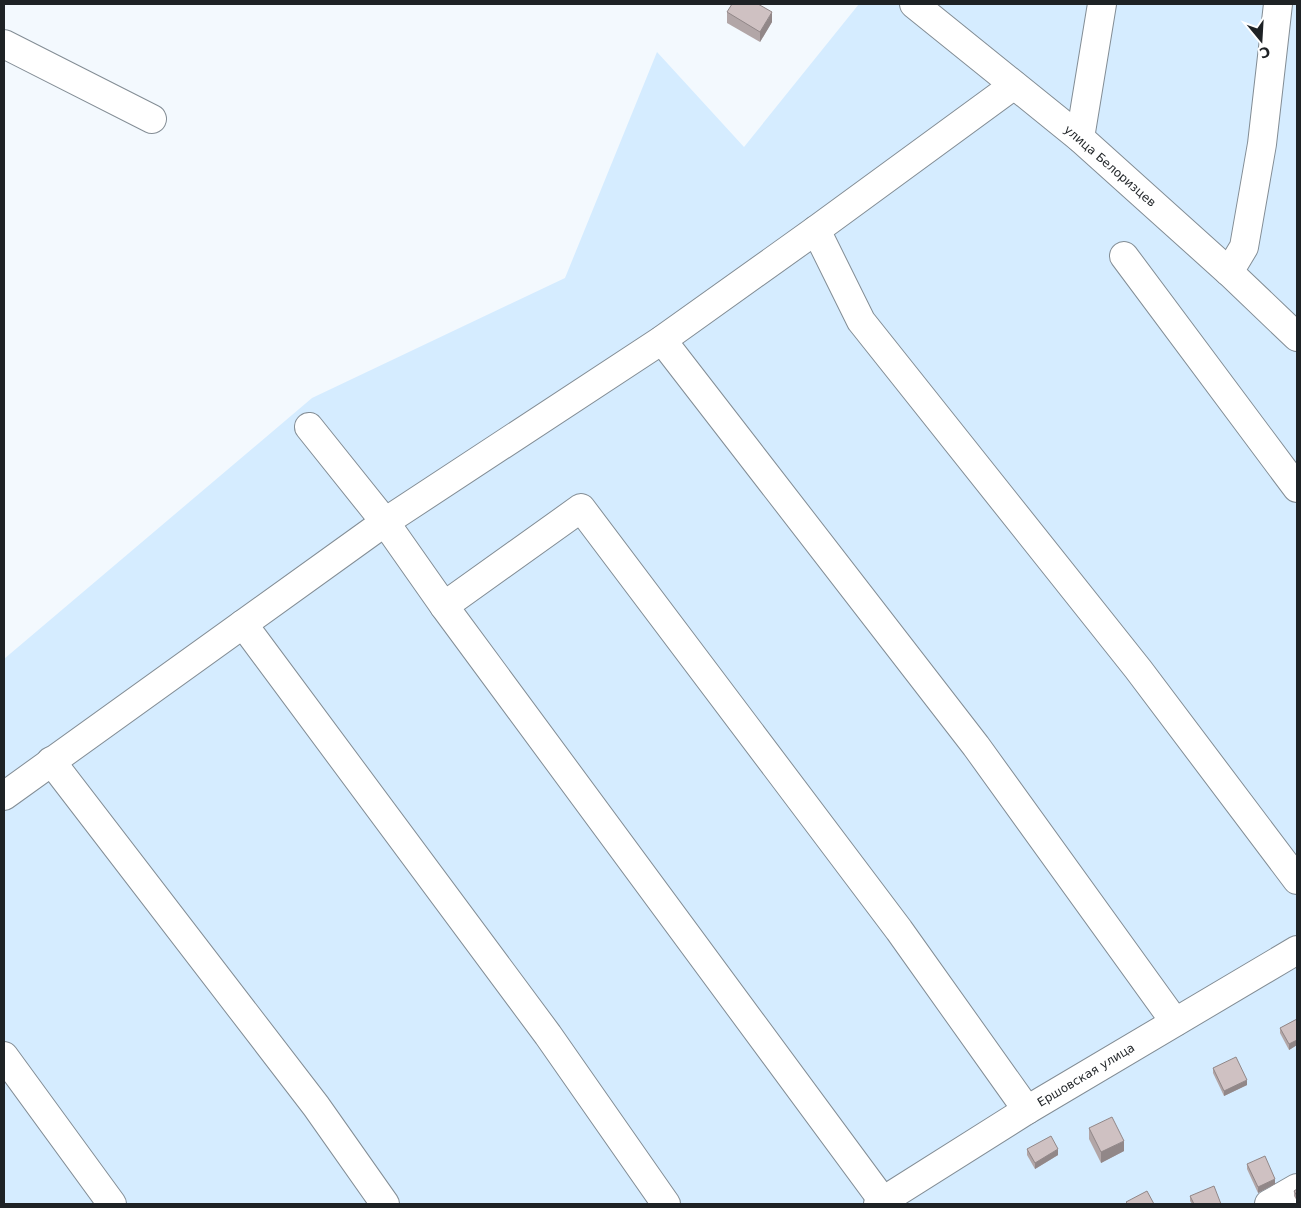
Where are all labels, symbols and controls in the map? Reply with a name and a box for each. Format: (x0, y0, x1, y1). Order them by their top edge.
north arrow (1236, 15, 1286, 65)
text: С (1258, 43, 1272, 62)
street label: улица Белоризцев (1061, 122, 1159, 210)
street label: Ершовская улица (1035, 1040, 1137, 1110)

